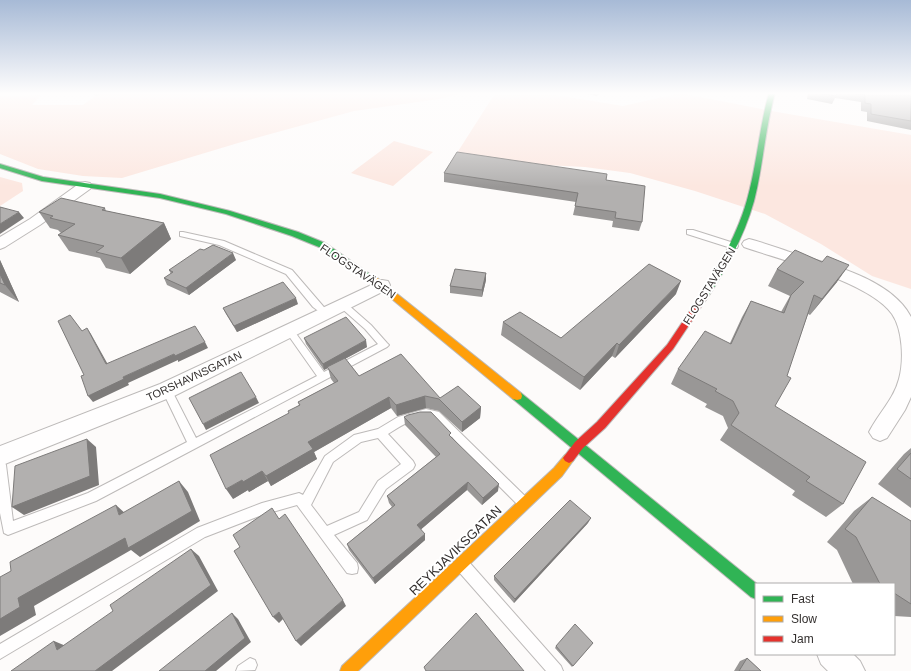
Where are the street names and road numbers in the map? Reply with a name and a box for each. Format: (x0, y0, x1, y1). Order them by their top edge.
street label: FLOGSTAVÄGEN (318, 241, 398, 301)
street label: FLOGSTAVÄGEN (681, 245, 737, 327)
street label: TORSHAVNSGATAN (144, 349, 244, 403)
street label: REYKJAVIKSGATAN (406, 503, 504, 598)

